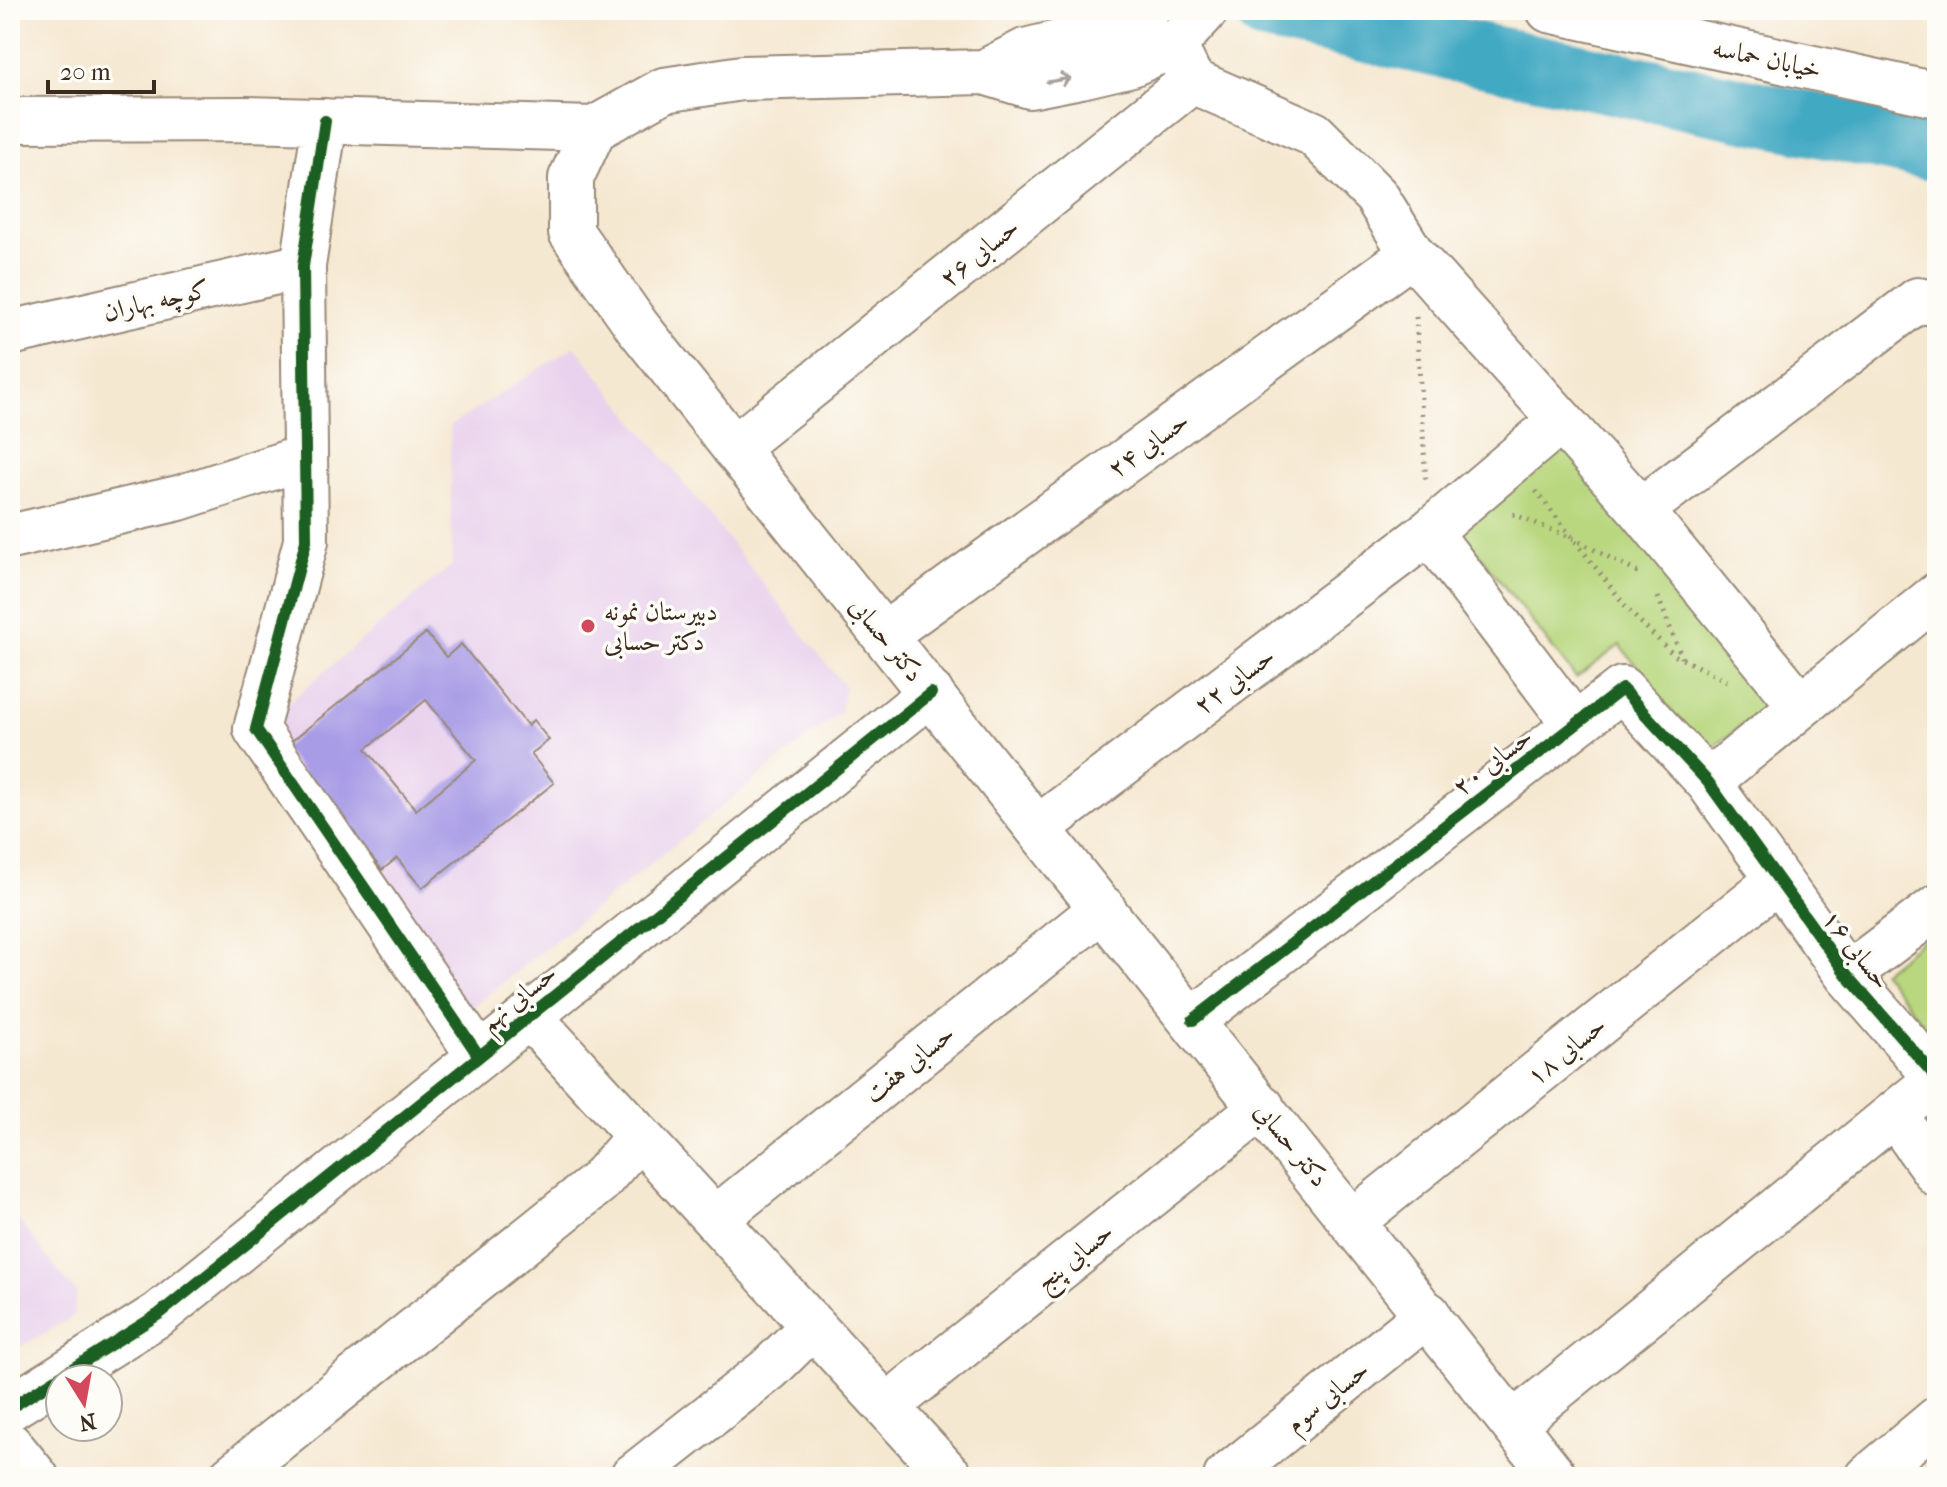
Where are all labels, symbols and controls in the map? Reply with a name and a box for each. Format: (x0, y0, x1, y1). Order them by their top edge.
street label: خیابان حماسه (1710, 32, 1824, 85)
scale bar (48, 44, 154, 94)
text: 20 m (60, 58, 111, 86)
one-way arrow (1046, 72, 1072, 87)
street label: حسابی ۲۶ (933, 211, 1027, 296)
street label: کوچه بهاران (100, 273, 213, 330)
street label: حسابی ۲۴ (1102, 405, 1197, 487)
street label: دکتر حسابی (841, 591, 930, 690)
place label: دبیرستان نمونه دکتر حسابی (604, 596, 718, 660)
marker: دبیرستان نمونه دکتر حسابی (579, 617, 597, 635)
street label: حسابی ۲۲ (1188, 640, 1283, 723)
street label: حسابی ۲۰ (1446, 721, 1540, 805)
street label: حسابی ۱۶ (1813, 903, 1897, 997)
street label: حسابی نهم (474, 957, 569, 1045)
street label: حسابی ۱۸ (1520, 1009, 1614, 1094)
street label: حسابی هفت (858, 1018, 963, 1111)
street label: دکتر حسابی (1246, 1096, 1335, 1195)
street label: حسابی پنج (1029, 1216, 1124, 1303)
street label: حسابی سوم (1280, 1354, 1380, 1445)
north arrow (44, 1363, 124, 1443)
text: N (77, 1407, 98, 1436)

